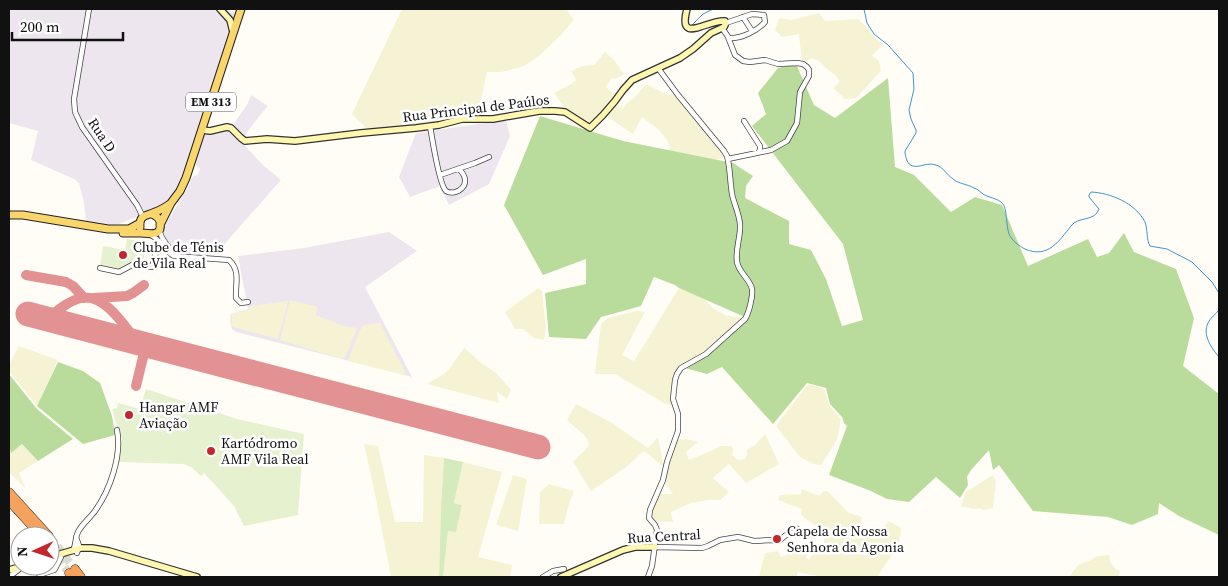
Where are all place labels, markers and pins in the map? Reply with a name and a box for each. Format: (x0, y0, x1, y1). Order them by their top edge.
place label: Clube de Ténis de Vila Real (133, 237, 224, 273)
marker: Clube de Ténis de Vila Real (117, 249, 129, 261)
place label: Hangar AMF Aviação (139, 397, 218, 433)
marker: Hangar AMF Aviação (123, 409, 135, 421)
place label: Kartódromo AMF Vila Real (221, 433, 309, 469)
marker: Kartódromo AMF Vila Real (205, 445, 217, 457)
place label: Capela de Nossa Senhora da Agonia (787, 521, 905, 557)
marker: Capela de Nossa Senhora da Agonia (771, 533, 783, 545)

